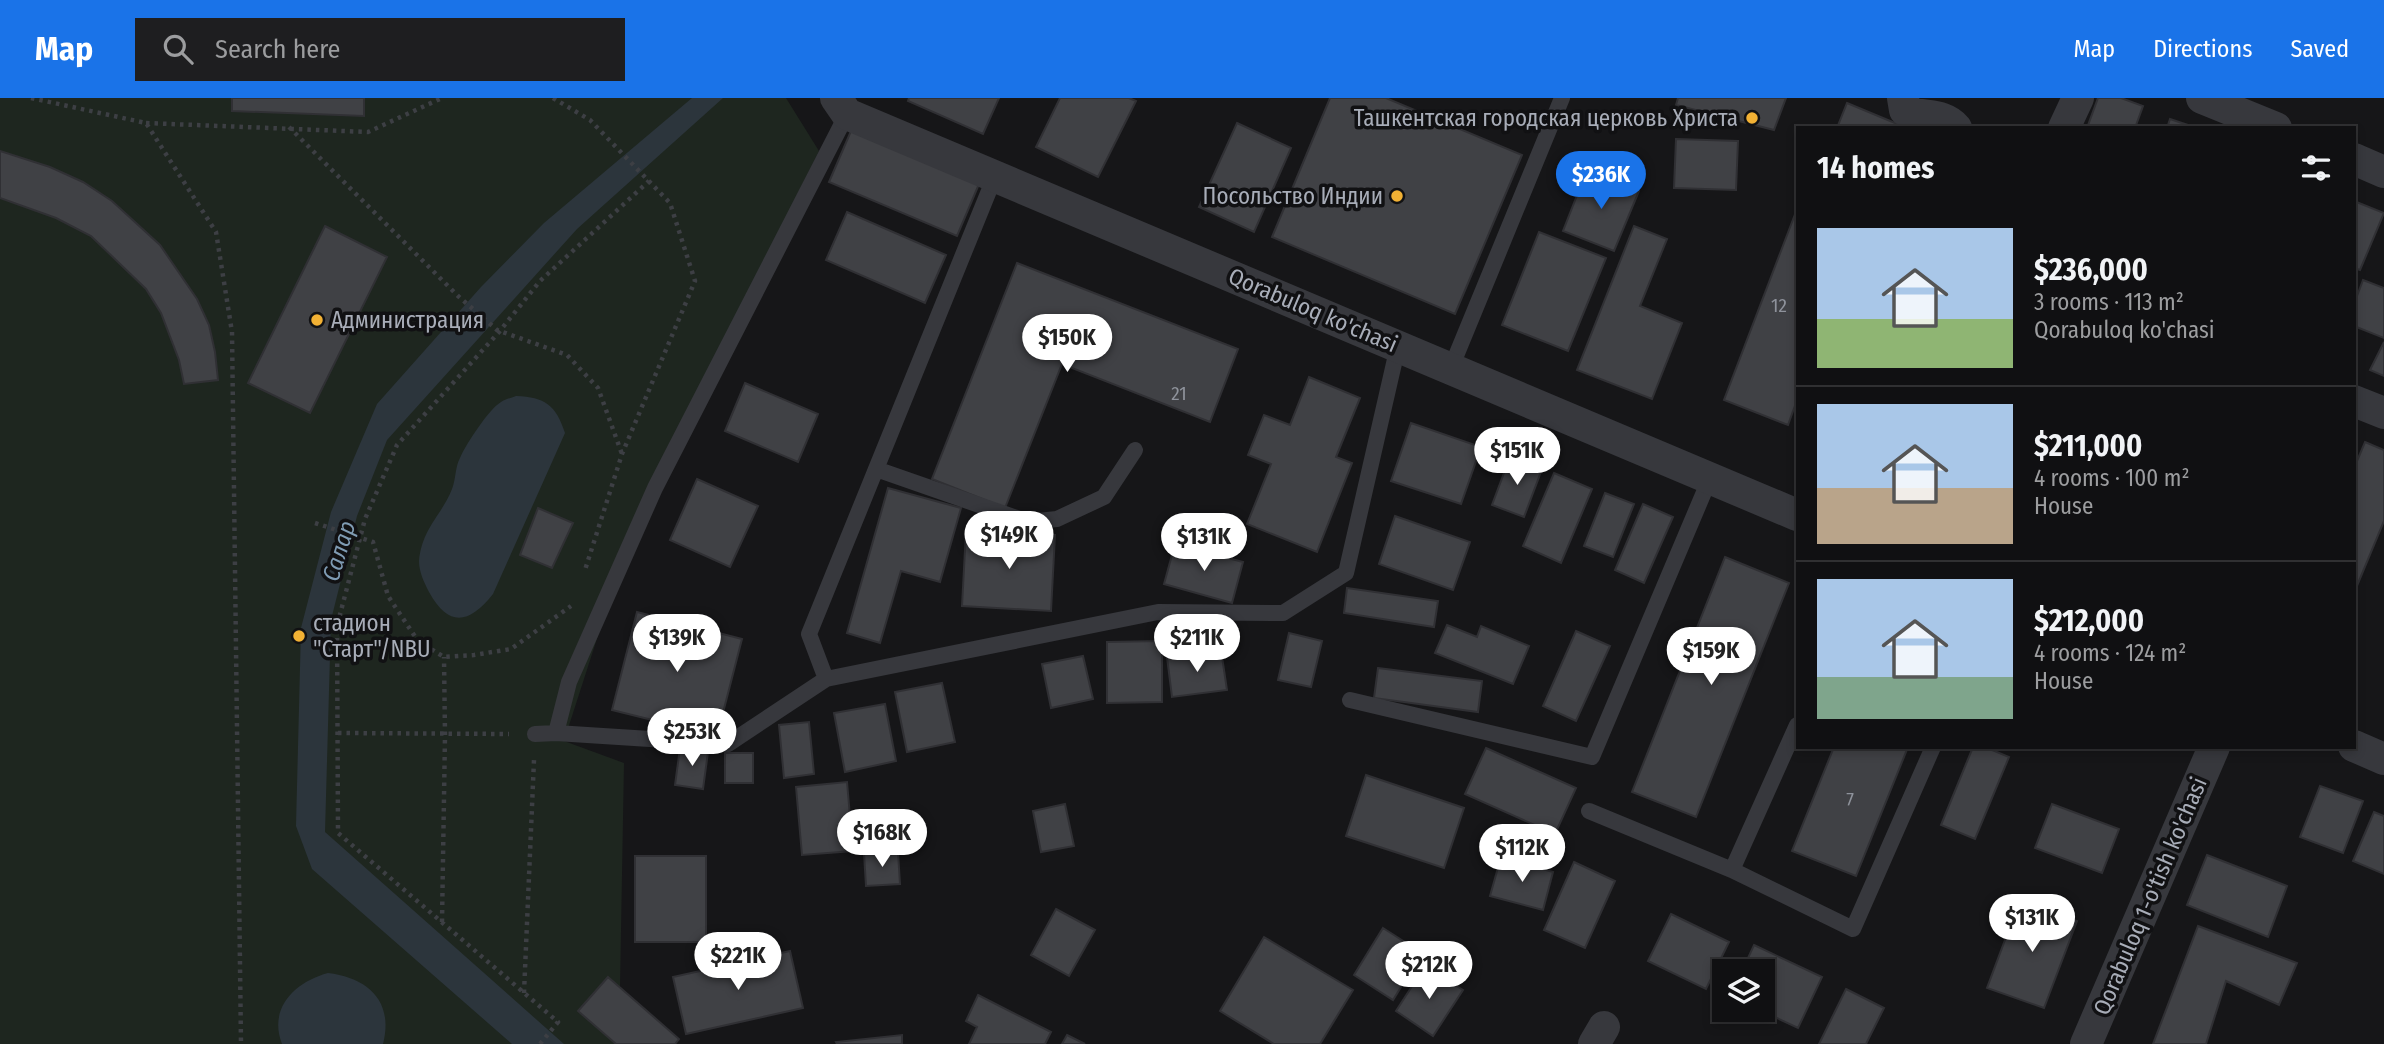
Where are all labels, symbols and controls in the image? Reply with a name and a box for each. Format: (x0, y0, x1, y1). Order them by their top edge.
search box (135, 18, 625, 81)
text: Map (35, 29, 93, 69)
icon: search (159, 30, 197, 68)
text: Search here (215, 34, 340, 65)
text: Map (2074, 35, 2115, 63)
text: Directions (2153, 35, 2252, 63)
text: Saved (2290, 35, 2349, 63)
place label: Ташкентская городская церковь Христа (1354, 104, 1738, 132)
marker: Ташкентская городская церковь Христа (1744, 110, 1760, 126)
icon: filters (2297, 149, 2335, 187)
text: 14 homes (1817, 150, 1934, 186)
pin: $236K (1552, 152, 1650, 211)
text: $236K (1572, 160, 1630, 188)
place label: Посольство Индии (1203, 182, 1383, 210)
marker: Посольство Индии (1389, 188, 1405, 204)
text: $236,000 (2034, 252, 2148, 288)
icon: home (1873, 256, 1957, 340)
street label: Qorabuloq ko'chasi (1224, 262, 1402, 358)
text: 3 rooms · 113 m² (2034, 288, 2184, 316)
house number: 12 (1771, 294, 1787, 317)
place label: Администрация (331, 306, 484, 334)
marker: Администрация (309, 312, 325, 328)
pin: $150K (1018, 314, 1116, 374)
text: Qorabuloq ko'chasi (2034, 316, 2215, 344)
text: $150K (1038, 323, 1096, 351)
house number: 21 (1171, 382, 1187, 405)
pin: $151K (1468, 428, 1566, 487)
text: $211,000 (2034, 428, 2142, 464)
icon: home (1873, 432, 1957, 516)
text: $151K (1490, 436, 1544, 464)
text: 4 rooms · 100 m² (2034, 464, 2190, 492)
text: House (2034, 492, 2093, 520)
pin: $149K (960, 512, 1058, 571)
pin: $131K (1155, 514, 1253, 573)
water label: Салар (317, 517, 361, 585)
text: $149K (980, 520, 1038, 548)
text: $131K (1177, 522, 1231, 550)
text: $212,000 (2034, 603, 2144, 639)
icon: home (1873, 607, 1957, 691)
place label: стадион "Старт"/NBU (313, 609, 431, 663)
pin: $139K (628, 614, 726, 674)
pin: $211K (1148, 614, 1246, 674)
text: $139K (649, 623, 705, 651)
text: $211K (1170, 623, 1224, 651)
marker: стадион "Старт"/NBU (291, 628, 307, 644)
pin: $159K (1662, 628, 1760, 687)
text: $159K (1683, 636, 1739, 664)
text: 4 rooms · 124 m² (2034, 639, 2186, 667)
text: House (2034, 667, 2093, 695)
pin: $253K (643, 708, 741, 768)
text: $253K (663, 717, 721, 745)
street label: Qorabuloq 1-o'tish ko'chasi (2087, 773, 2213, 1019)
house number: 7 (1846, 788, 1854, 811)
pin: $168K (833, 810, 931, 869)
text: $168K (853, 818, 911, 846)
pin: $112K (1473, 824, 1571, 884)
text: $112K (1495, 833, 1549, 861)
pin: $131K (1983, 894, 2081, 954)
text: $131K (2005, 903, 2059, 931)
pin: $221K (689, 932, 787, 992)
text: $221K (710, 941, 766, 969)
pin: $212K (1380, 942, 1478, 1001)
text: $212K (1401, 950, 1457, 978)
map controls (1712, 959, 1775, 1022)
button: layers (1712, 959, 1775, 1022)

